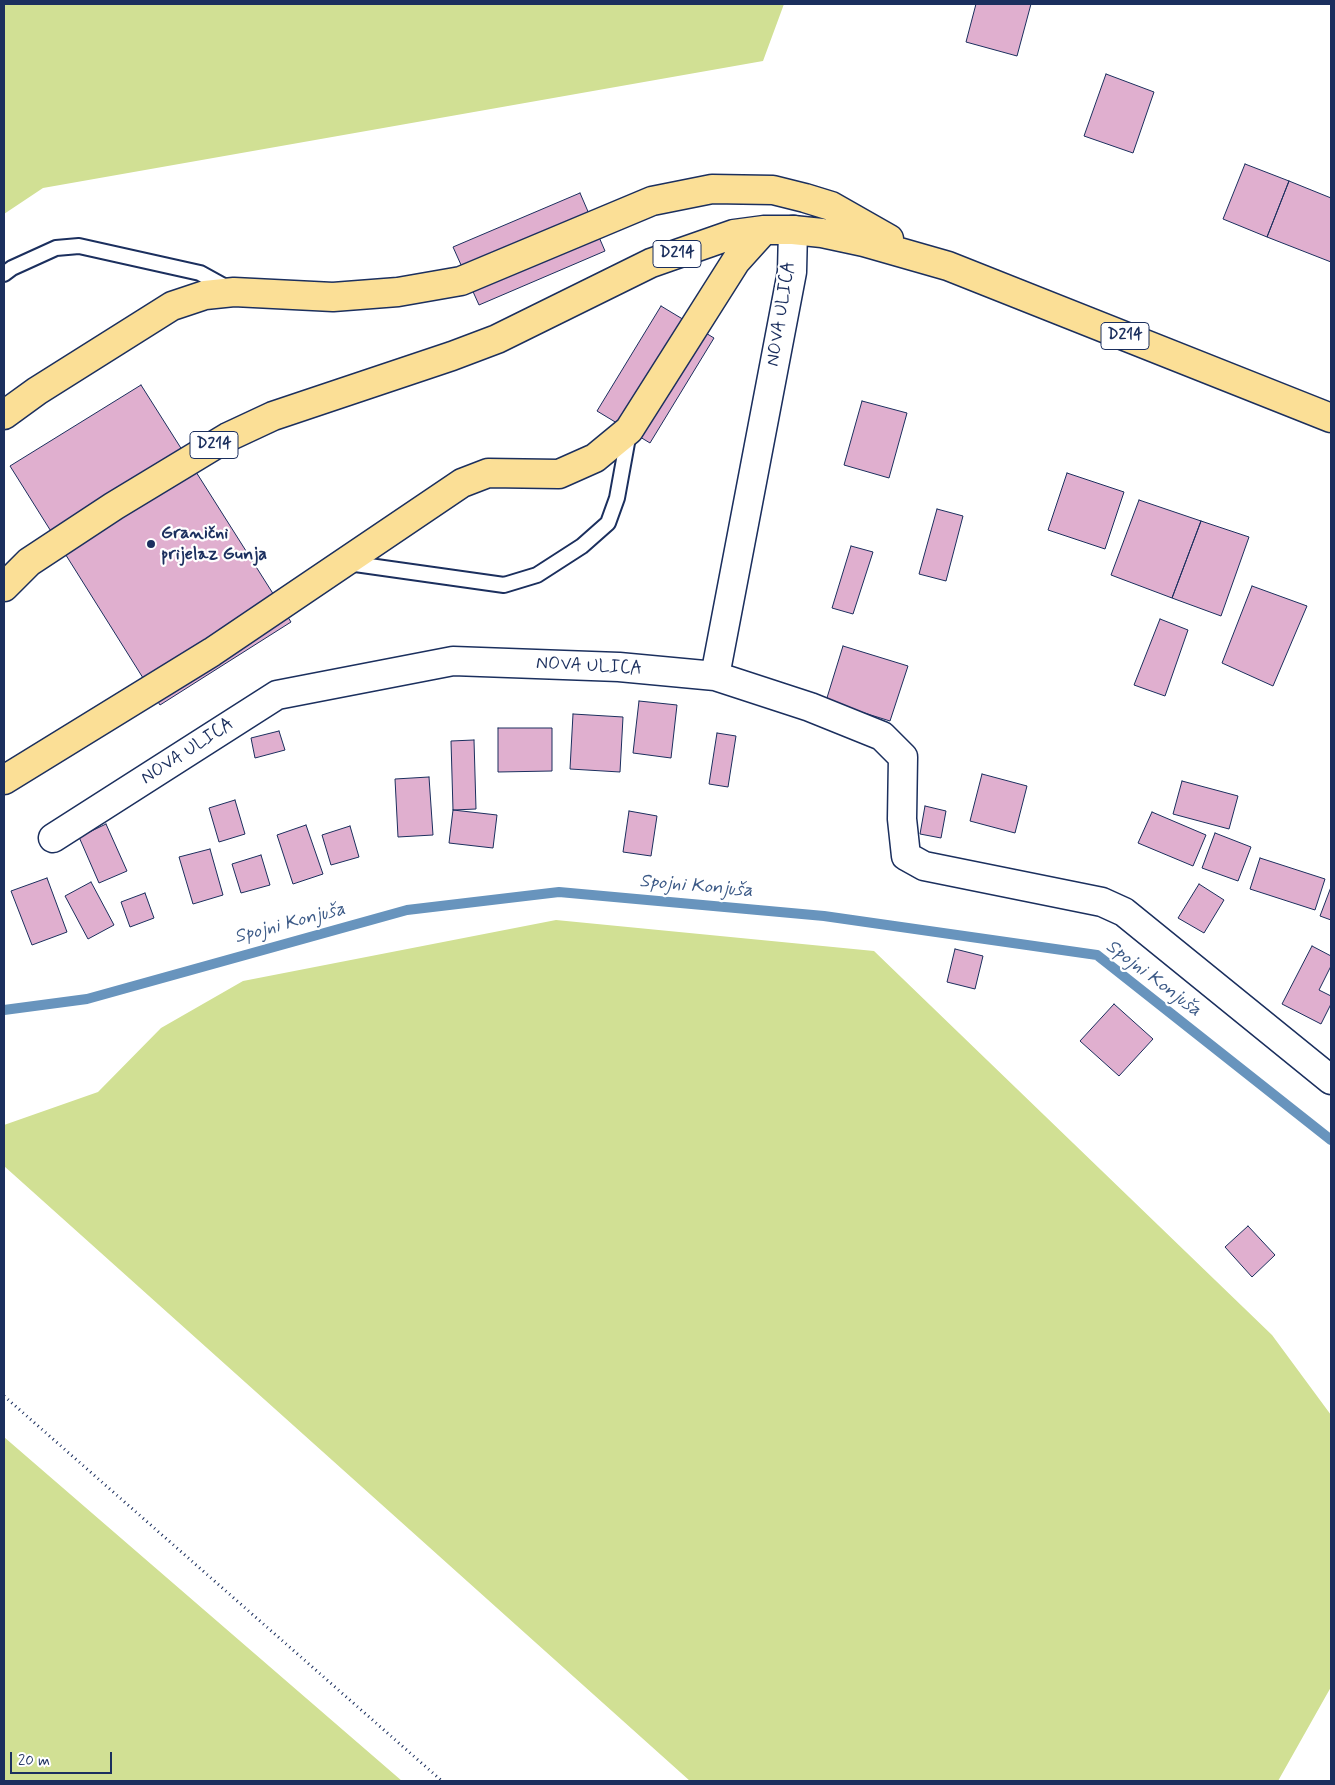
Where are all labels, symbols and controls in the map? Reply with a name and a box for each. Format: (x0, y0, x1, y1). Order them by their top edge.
road number: D214 (653, 240, 701, 268)
street label: NOVA ULICA (763, 260, 801, 368)
road number: D214 (1101, 322, 1149, 350)
road number: D214 (190, 432, 238, 458)
place label: Granični prijelaz Gunja (161, 523, 267, 566)
marker: Granični prijelaz Gunja (145, 538, 157, 550)
street label: NOVA ULICA (535, 653, 643, 681)
street label: NOVA ULICA (138, 714, 238, 790)
water label: Spojni Konjuša (638, 871, 754, 903)
water label: Spojni Konjuša (232, 898, 348, 950)
water label: Spojni Konjuša (1101, 936, 1205, 1022)
scale bar (12, 1742, 115, 1774)
text: 20 m (18, 1751, 50, 1771)

